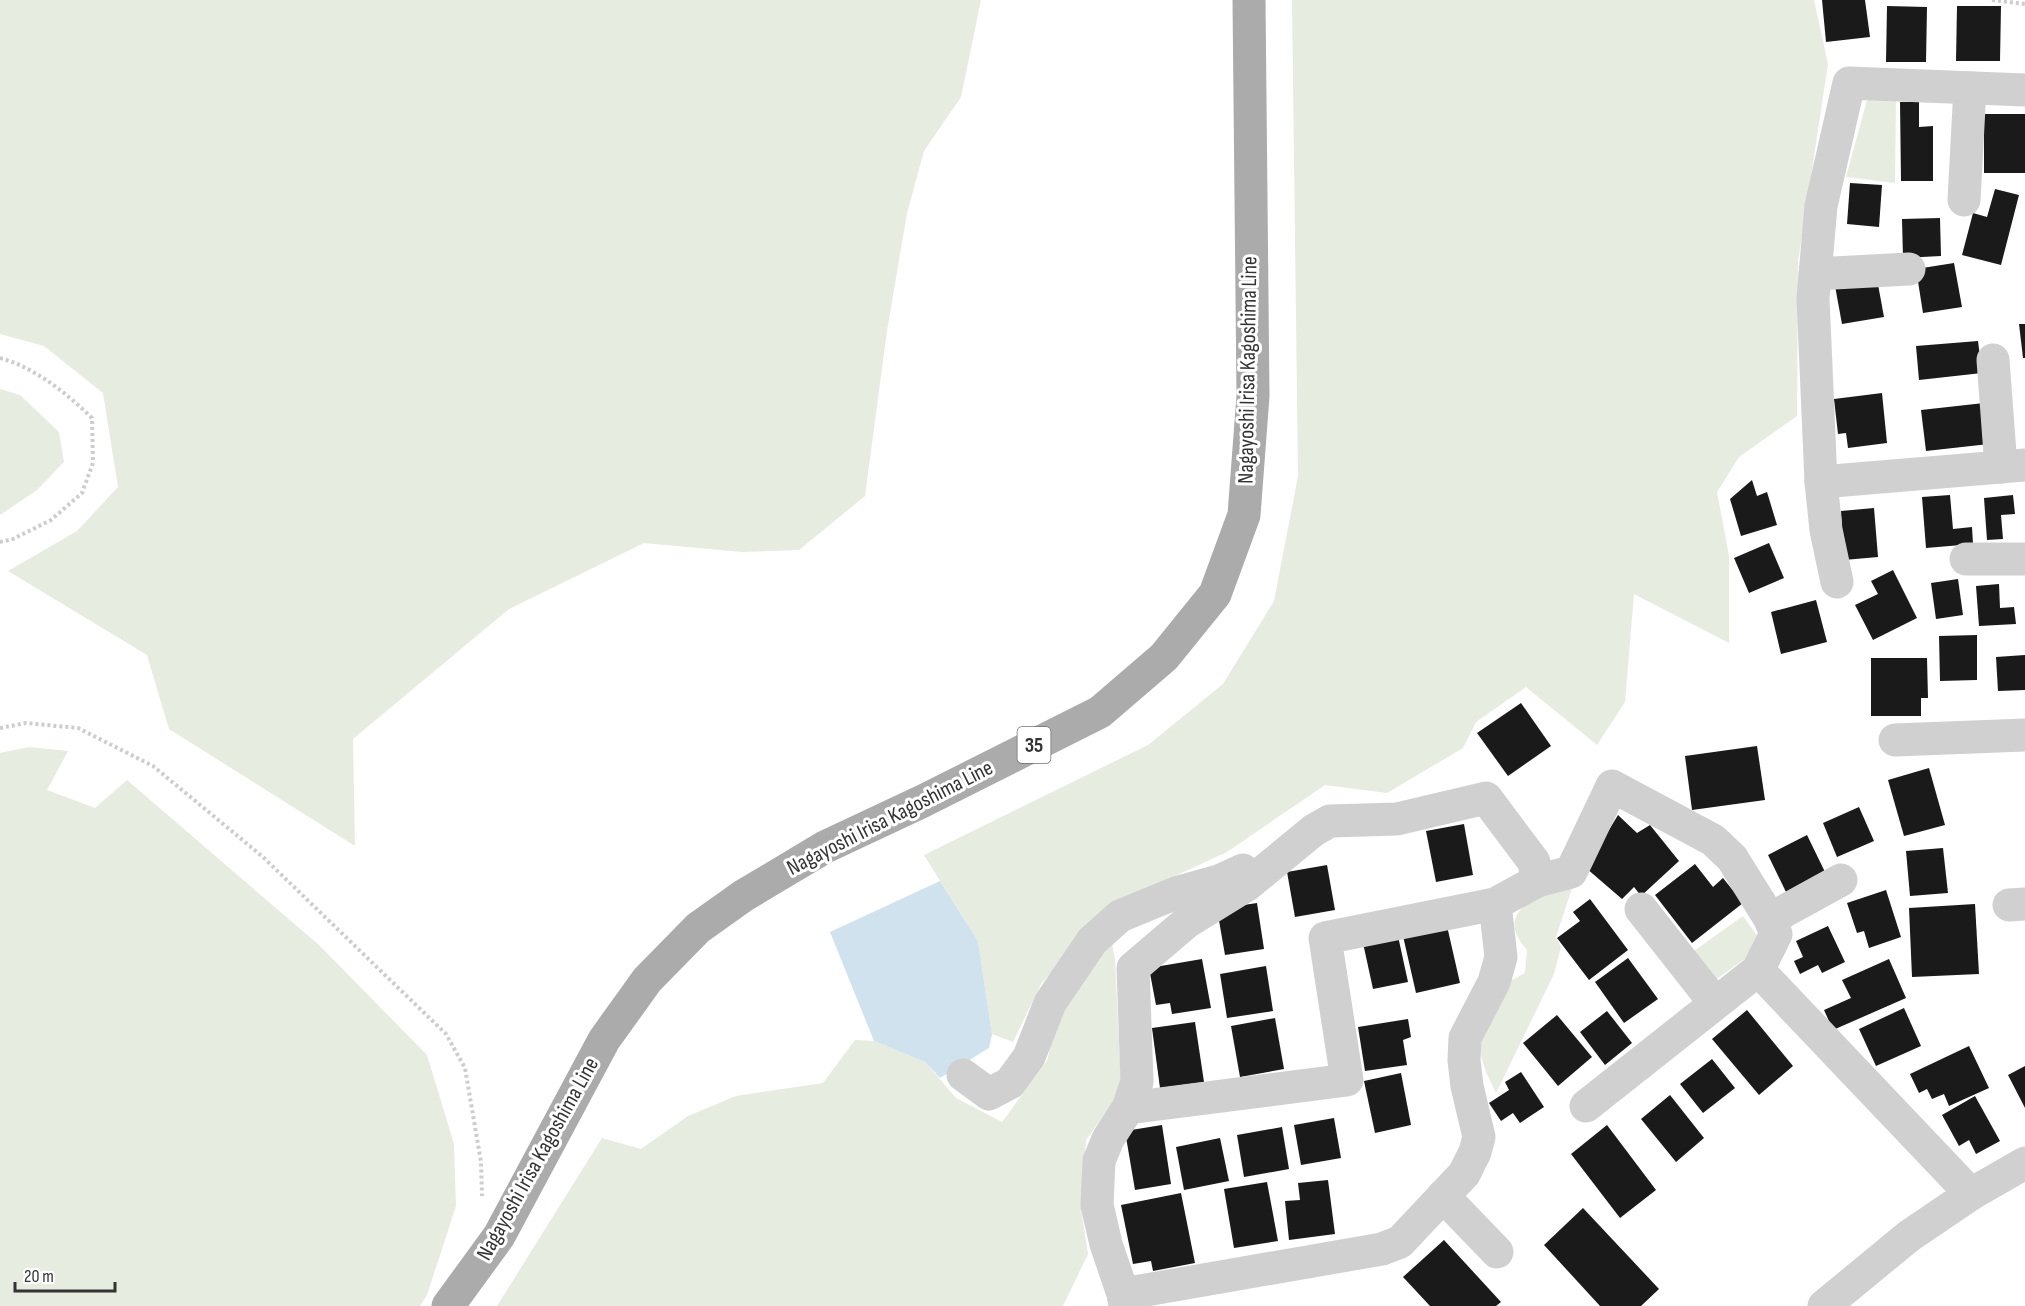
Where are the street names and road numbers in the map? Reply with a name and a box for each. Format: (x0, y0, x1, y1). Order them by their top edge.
street label: Nagayoshi Irisa Kagoshima Line (1233, 256, 1263, 484)
road number: 35 (1018, 727, 1050, 763)
street label: Nagayoshi Irisa Kagoshima Line (782, 754, 998, 882)
street label: Nagayoshi Irisa Kagoshima Line (471, 1053, 605, 1265)

